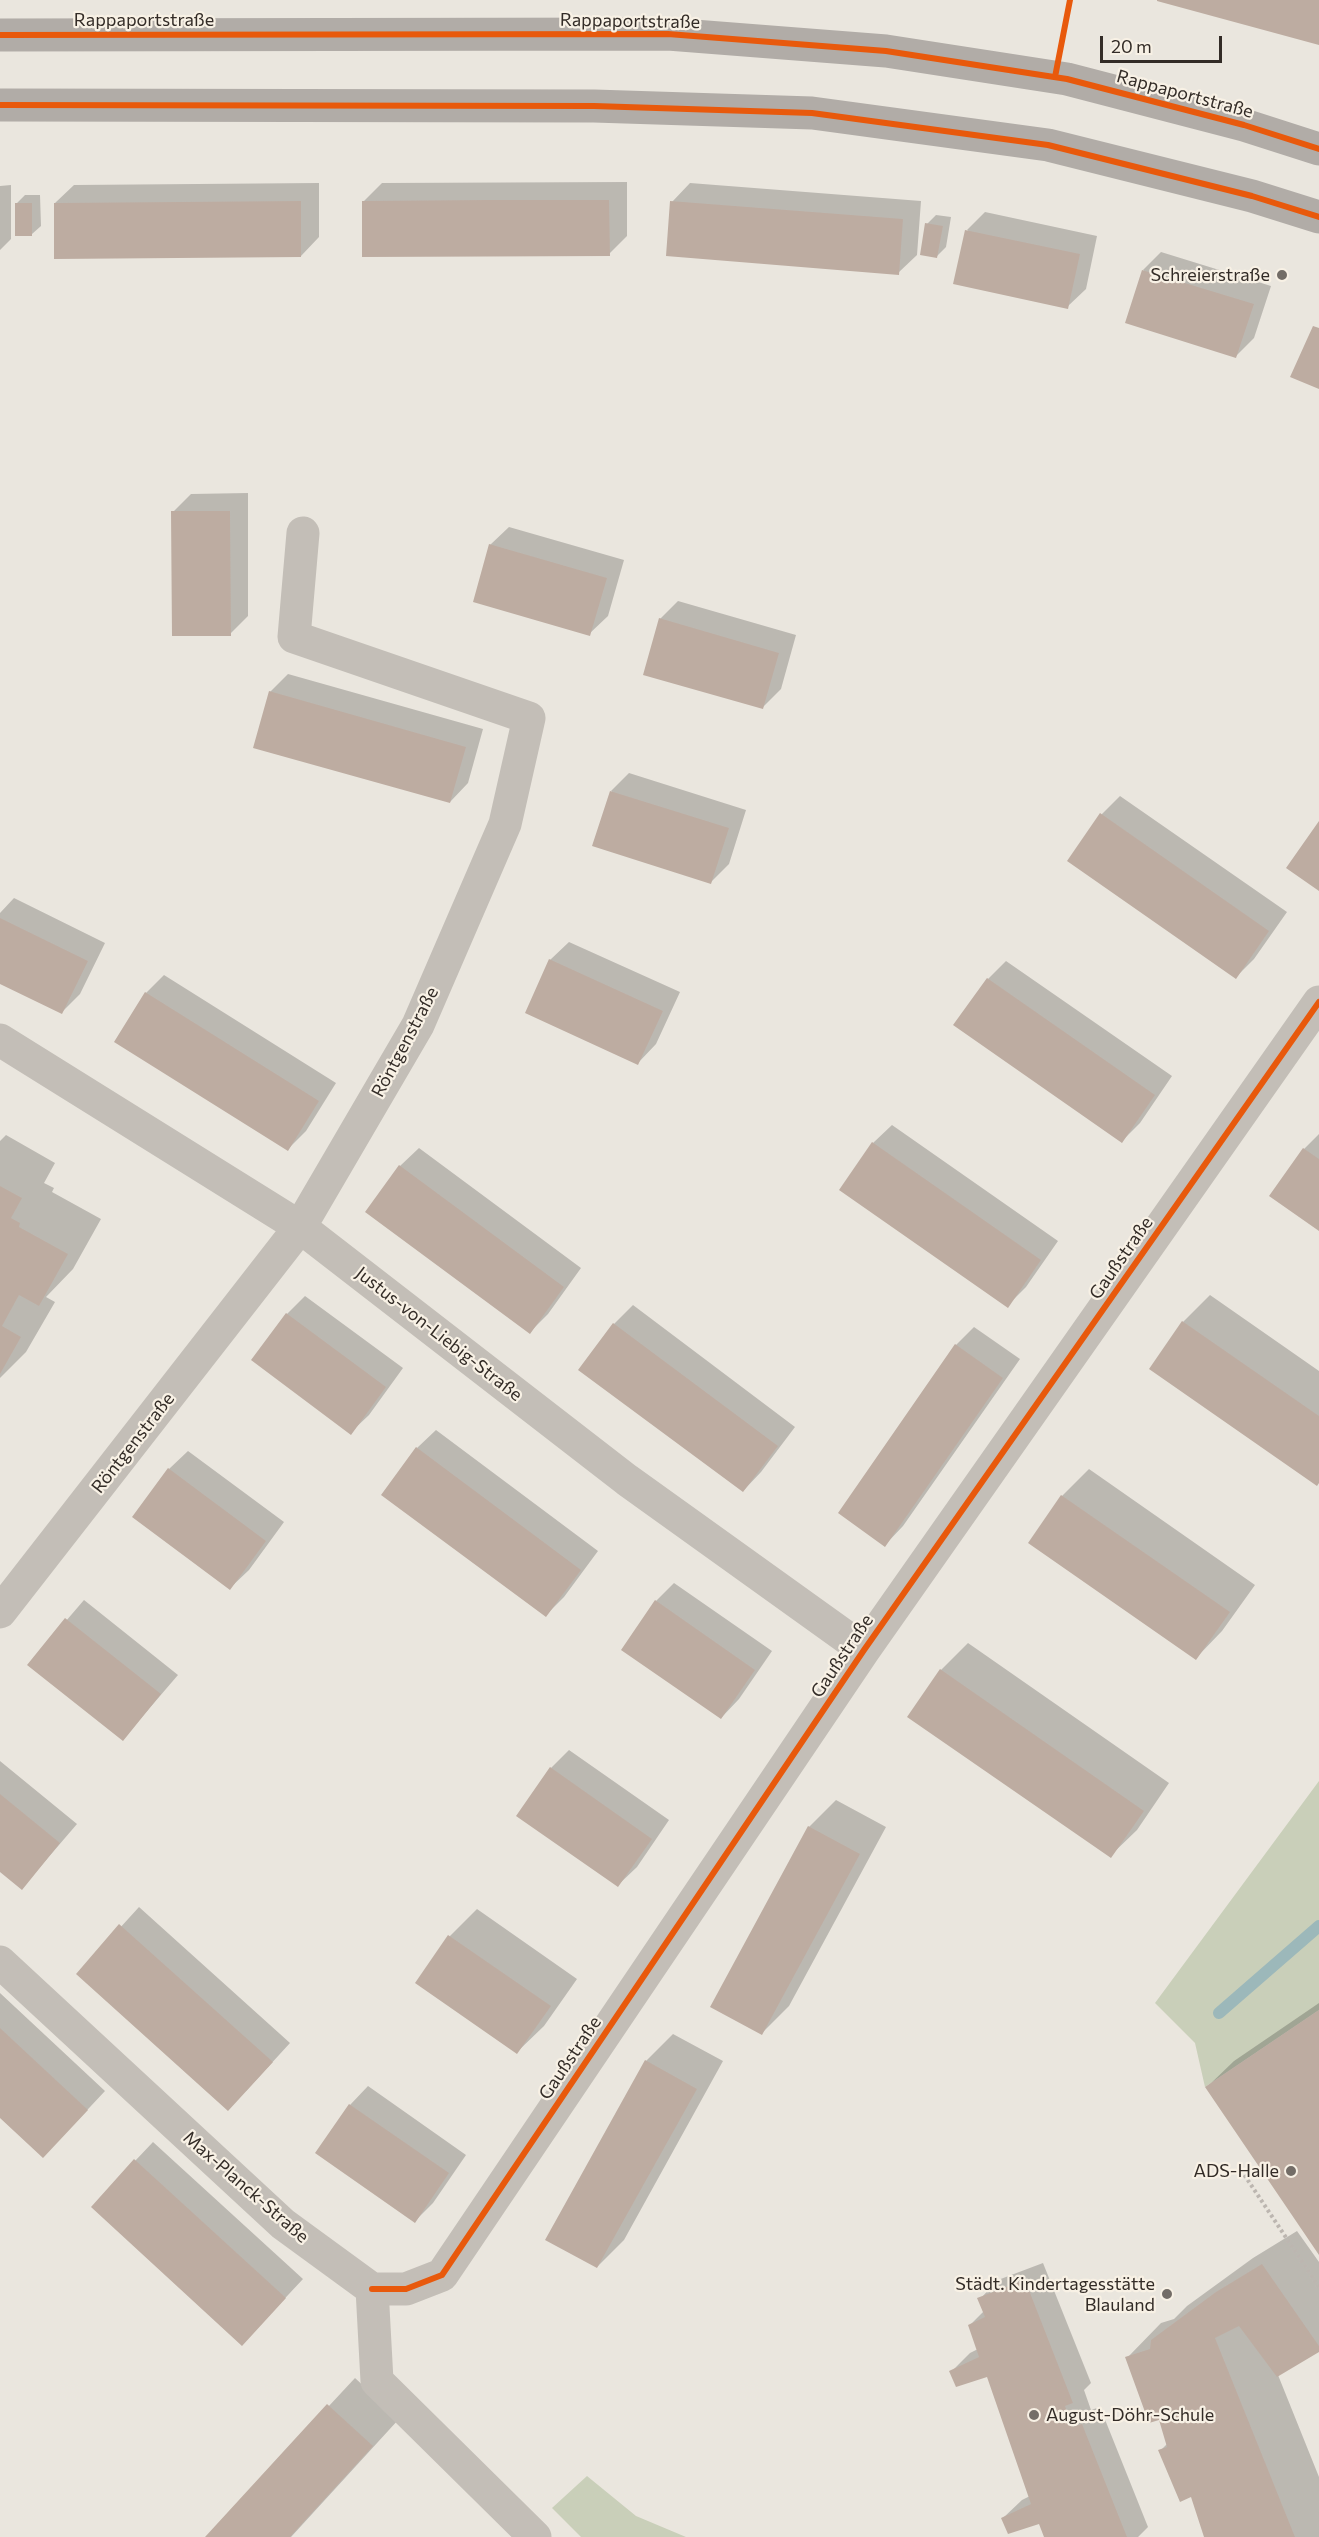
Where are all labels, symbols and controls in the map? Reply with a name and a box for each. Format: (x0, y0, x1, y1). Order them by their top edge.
street label: Rappaportstraße (74, 9, 214, 31)
street label: Rappaportstraße (560, 9, 700, 33)
scale bar (1103, 24, 1224, 62)
text: 20 m (1111, 35, 1152, 57)
street label: Rappaportstraße (1114, 65, 1256, 123)
place label: Schreierstraße (1151, 264, 1270, 286)
marker: Schreierstraße (1275, 268, 1289, 282)
street label: Röntgenstraße (367, 983, 443, 1101)
street label: Gaußstraße (1085, 1213, 1157, 1303)
street label: Justus-von-Liebig-Straße (351, 1262, 527, 1406)
street label: Röntgenstraße (87, 1388, 179, 1498)
street label: Gaußstraße (806, 1610, 878, 1702)
street label: Gaußstraße (534, 2012, 606, 2104)
street label: Max-Planck-Straße (179, 2127, 313, 2247)
place label: ADS-Halle (1194, 2160, 1279, 2182)
marker: ADS-Halle (1284, 2164, 1298, 2178)
place label: Städt. Kindertagesstätte Blauland (955, 2273, 1155, 2316)
marker: Städt. Kindertagesstätte Blauland (1160, 2287, 1174, 2301)
place label: August-Döhr-Schule (1046, 2404, 1214, 2426)
marker: August-Döhr-Schule (1027, 2408, 1041, 2422)

